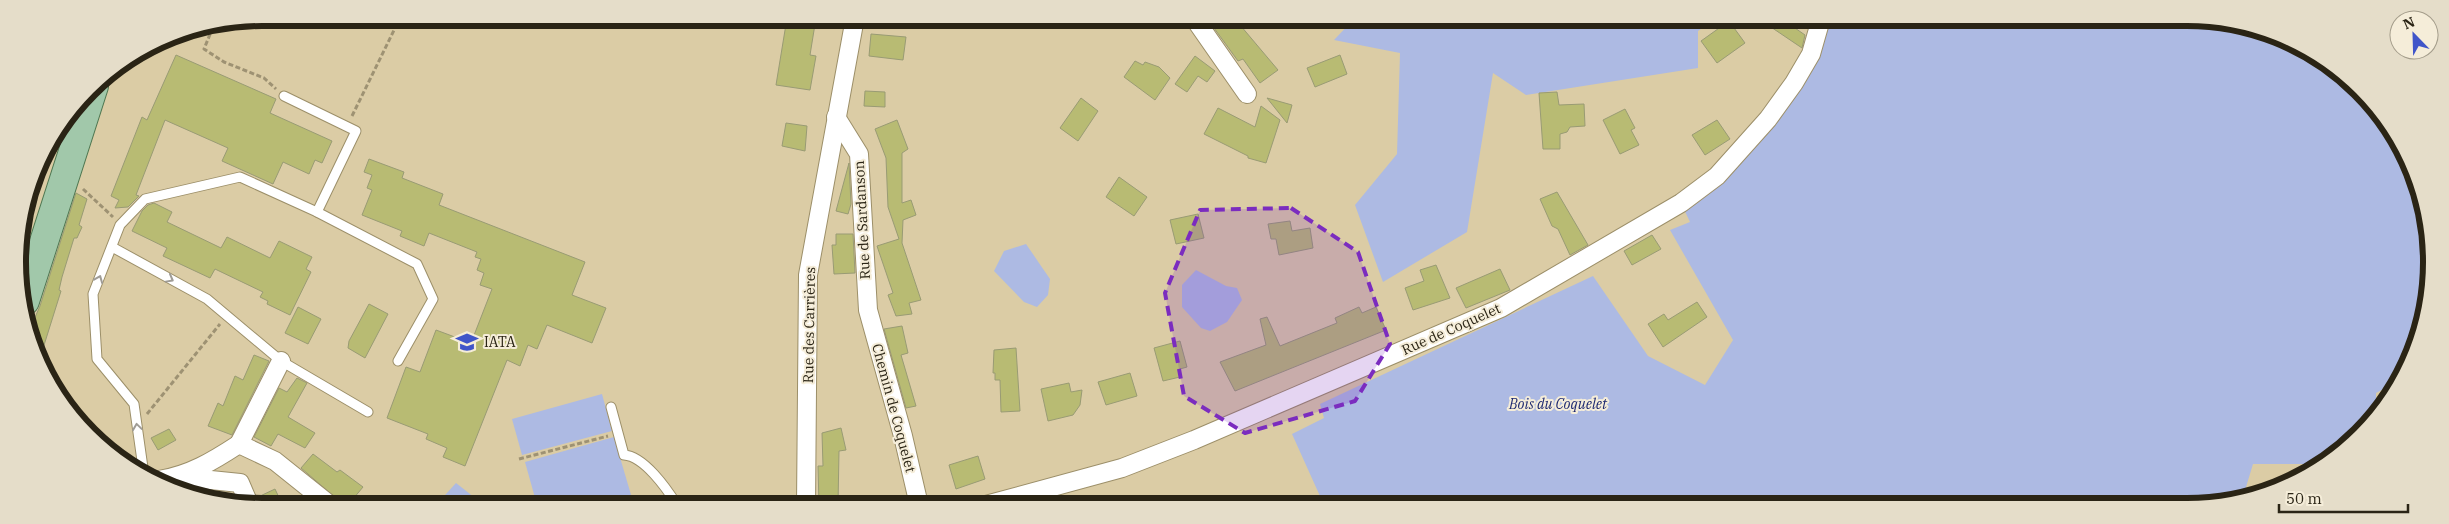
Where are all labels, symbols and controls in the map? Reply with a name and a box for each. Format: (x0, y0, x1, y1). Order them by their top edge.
north arrow (2389, 10, 2439, 60)
text: N (2400, 13, 2418, 33)
street label: Rue de Sardanson (850, 160, 874, 280)
street label: Rue des Carrières (799, 267, 819, 383)
one-way arrow (165, 273, 174, 283)
one-way arrow (92, 275, 103, 284)
street label: Rue de Coquelet (1399, 299, 1503, 359)
school or university icon: IATA (454, 329, 480, 355)
place label: IATA (484, 333, 516, 351)
street label: Chemin de Coquelet (868, 342, 920, 474)
park label: Bois du Coquelet (1508, 395, 1608, 413)
one-way arrow (133, 423, 143, 431)
scale bar (2279, 482, 2408, 514)
text: 50 m (2286, 489, 2322, 508)

